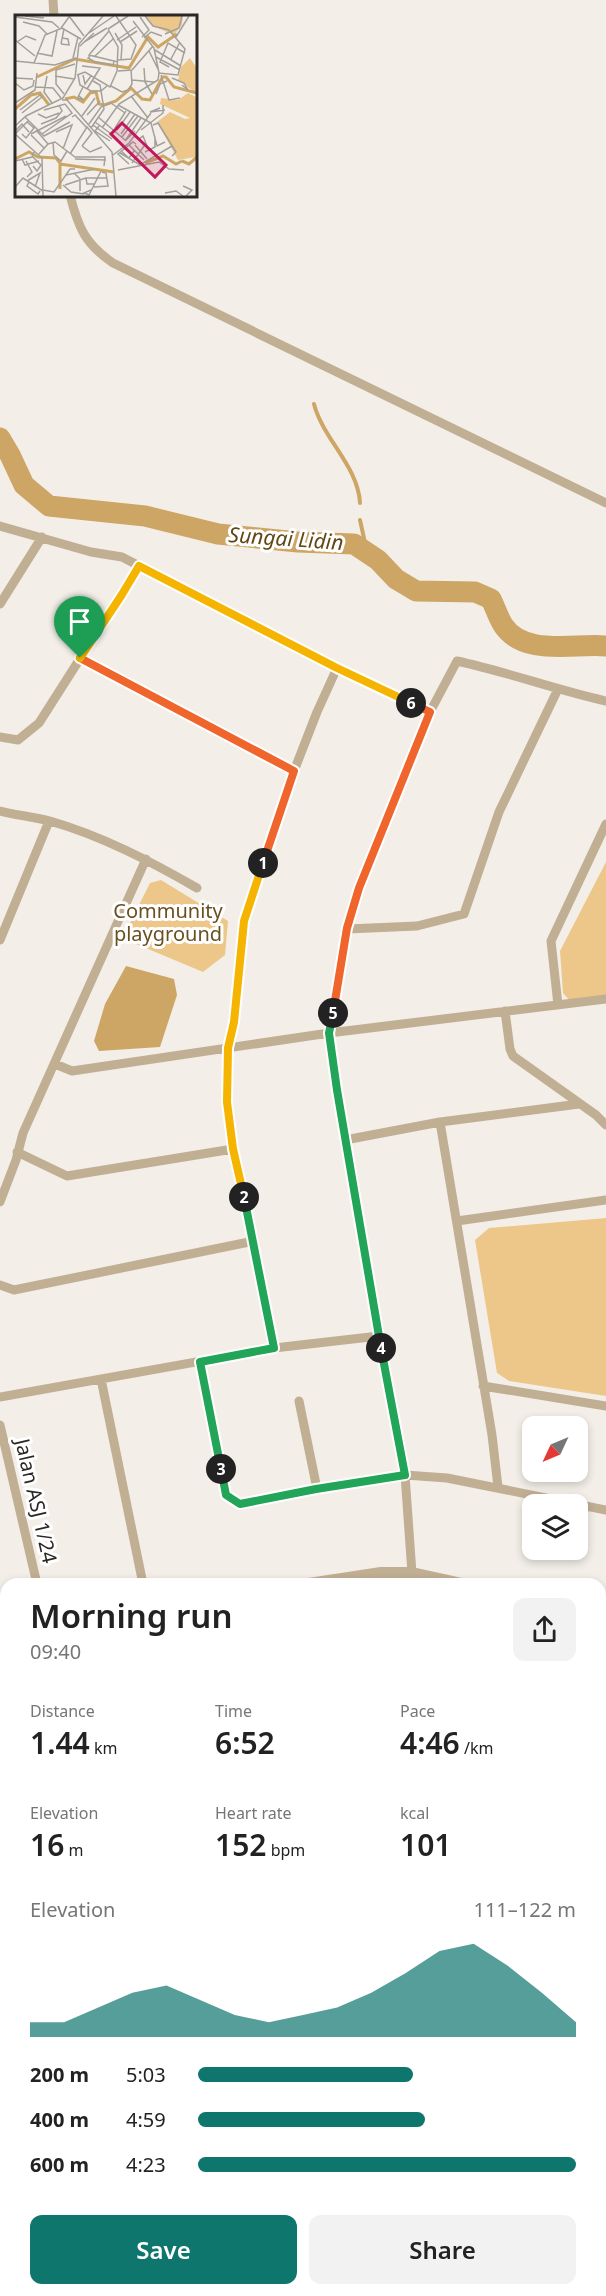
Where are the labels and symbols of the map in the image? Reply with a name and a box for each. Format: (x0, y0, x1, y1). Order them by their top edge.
inset map (15, 15, 196, 196)
water label: Sungai Lidin (228, 520, 344, 556)
pin (54, 596, 105, 658)
pin: 6 (396, 688, 426, 718)
pin: 1 (248, 848, 278, 878)
park label: Community playground (113, 897, 224, 947)
pin: 5 (318, 998, 348, 1028)
pin: 2 (229, 1182, 259, 1212)
pin: 4 (366, 1333, 396, 1363)
north arrow (522, 1416, 588, 1482)
street label: Jalan ASJ 1/24 (9, 1434, 64, 1566)
pin: 3 (206, 1454, 236, 1484)

